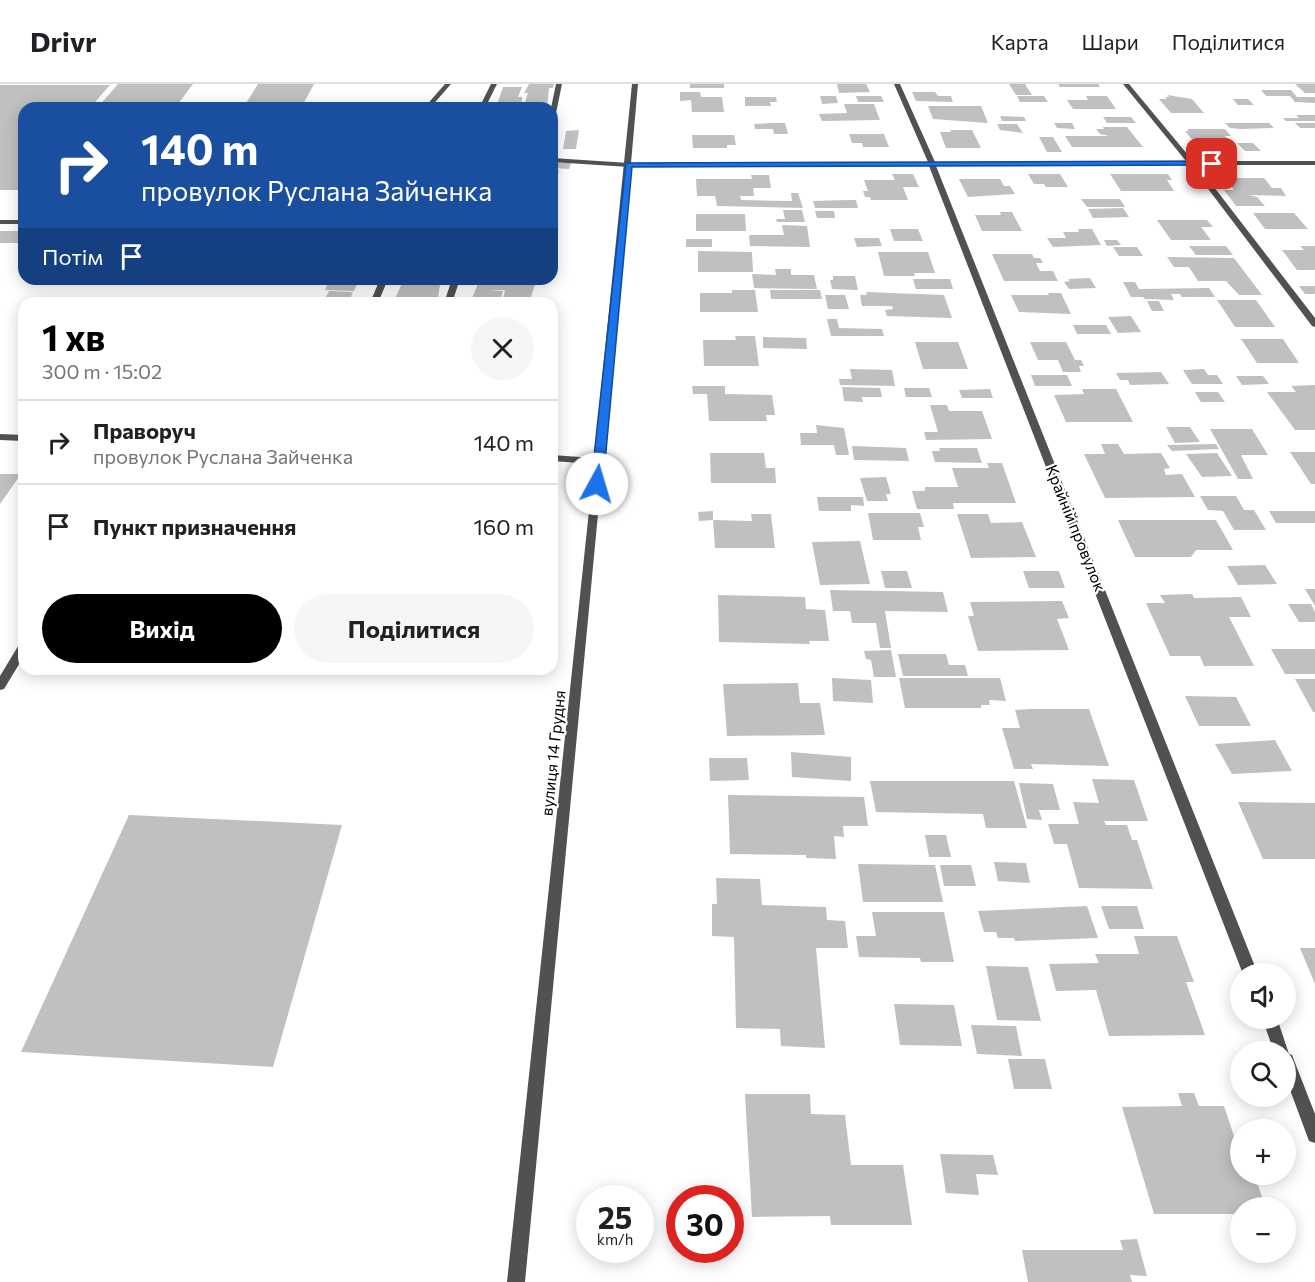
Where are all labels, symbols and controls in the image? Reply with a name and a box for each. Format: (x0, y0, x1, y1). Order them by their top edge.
text: Drivr (30, 24, 97, 58)
text: Карта (991, 29, 1049, 54)
text: Шари (1082, 29, 1139, 54)
text: Поділитися (1172, 29, 1285, 54)
text: 140 m (141, 122, 258, 174)
icon: right (42, 126, 120, 204)
pin (1186, 138, 1237, 189)
icon: arrive (1195, 147, 1228, 180)
text: провулок Руслана Зайченка (141, 174, 492, 207)
icon: arrive (115, 240, 148, 273)
text: Потім (42, 243, 103, 270)
text: 1 хв (42, 314, 105, 358)
button: close (471, 317, 534, 380)
text: 300 m · 15:02 (42, 359, 162, 383)
text: Праворуч (93, 417, 196, 444)
icon: right (42, 426, 75, 459)
text: 140 m (474, 429, 534, 456)
text: провулок Руслана Зайченка (93, 444, 353, 468)
position arrow (565, 452, 629, 516)
street label: Крайній провулок (1042, 462, 1111, 594)
icon: arrive (42, 510, 75, 543)
text: Пункт призначення (93, 513, 296, 540)
text: 160 m (473, 513, 534, 540)
button: Вихід (42, 594, 282, 663)
button: Поділитися (294, 594, 534, 663)
street label: вулиця 14 Грудня (536, 689, 569, 817)
map controls (1230, 963, 1296, 1263)
button: sound (1230, 963, 1296, 1029)
button: search (1230, 1041, 1296, 1107)
button: + (1230, 1119, 1296, 1185)
speed limit sign: 30 (666, 1185, 744, 1263)
button: − (1230, 1197, 1296, 1263)
text: 25 (598, 1198, 632, 1235)
text: km/h (597, 1230, 633, 1248)

